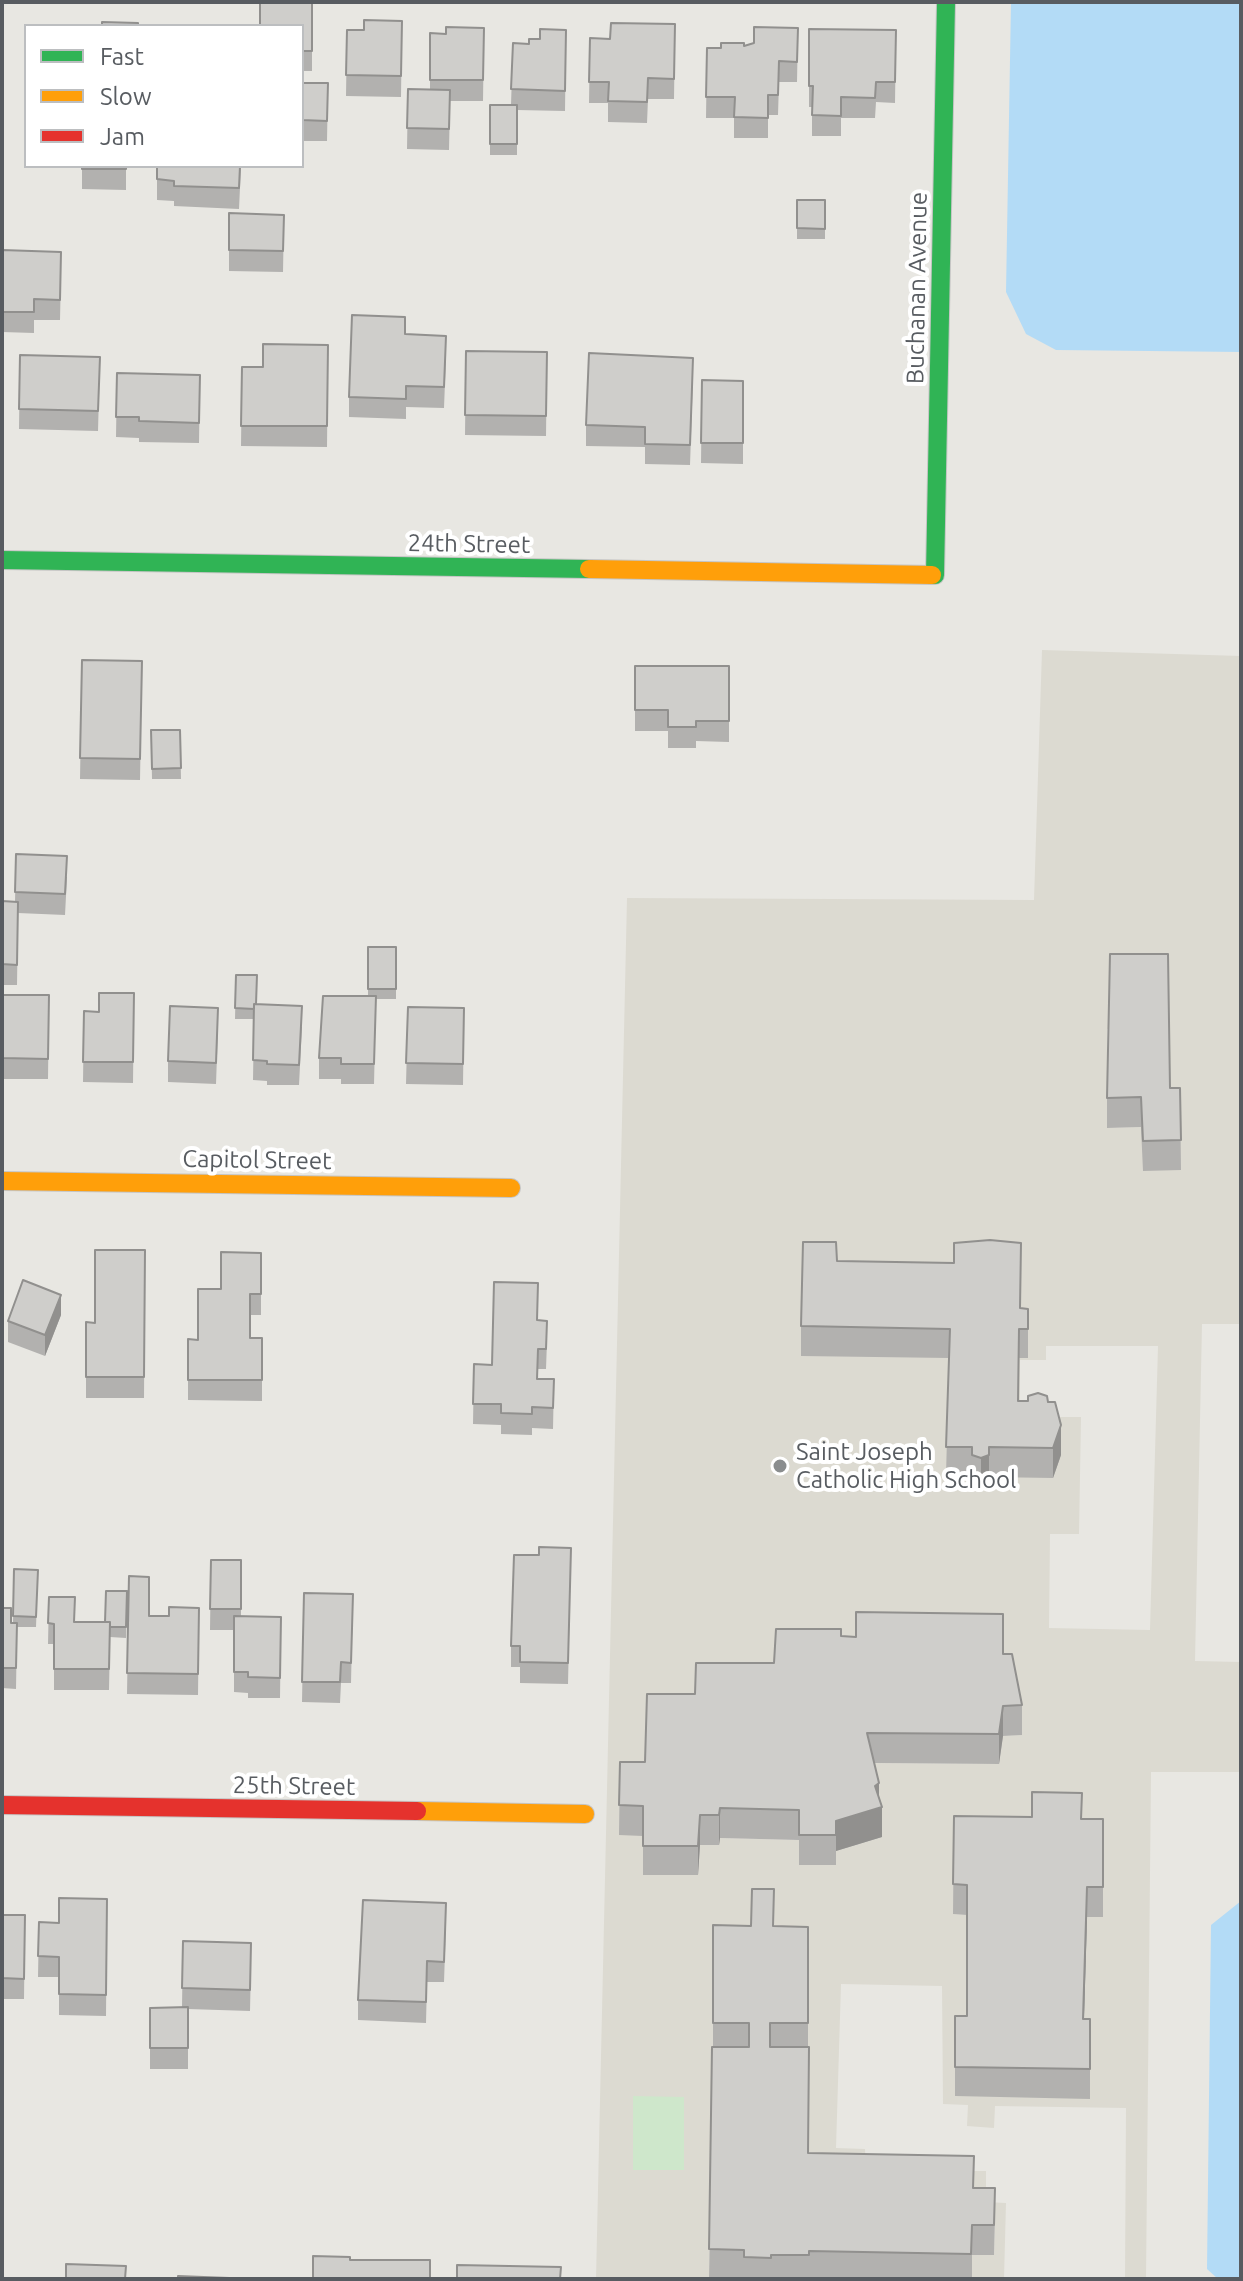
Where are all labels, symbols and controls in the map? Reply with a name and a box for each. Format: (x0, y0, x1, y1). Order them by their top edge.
legend (24, 24, 304, 168)
text: Fast (100, 43, 144, 70)
text: Slow (100, 83, 152, 110)
text: Jam (100, 123, 145, 150)
street label: Buchanan Avenue (901, 192, 933, 384)
street label: 24th Street (407, 529, 531, 559)
street label: Capitol Street (182, 1144, 332, 1176)
place label: Saint Joseph Catholic High School (796, 1438, 1016, 1494)
marker: Saint Joseph Catholic High School (771, 1457, 789, 1475)
street label: 25th Street (232, 1771, 356, 1801)

